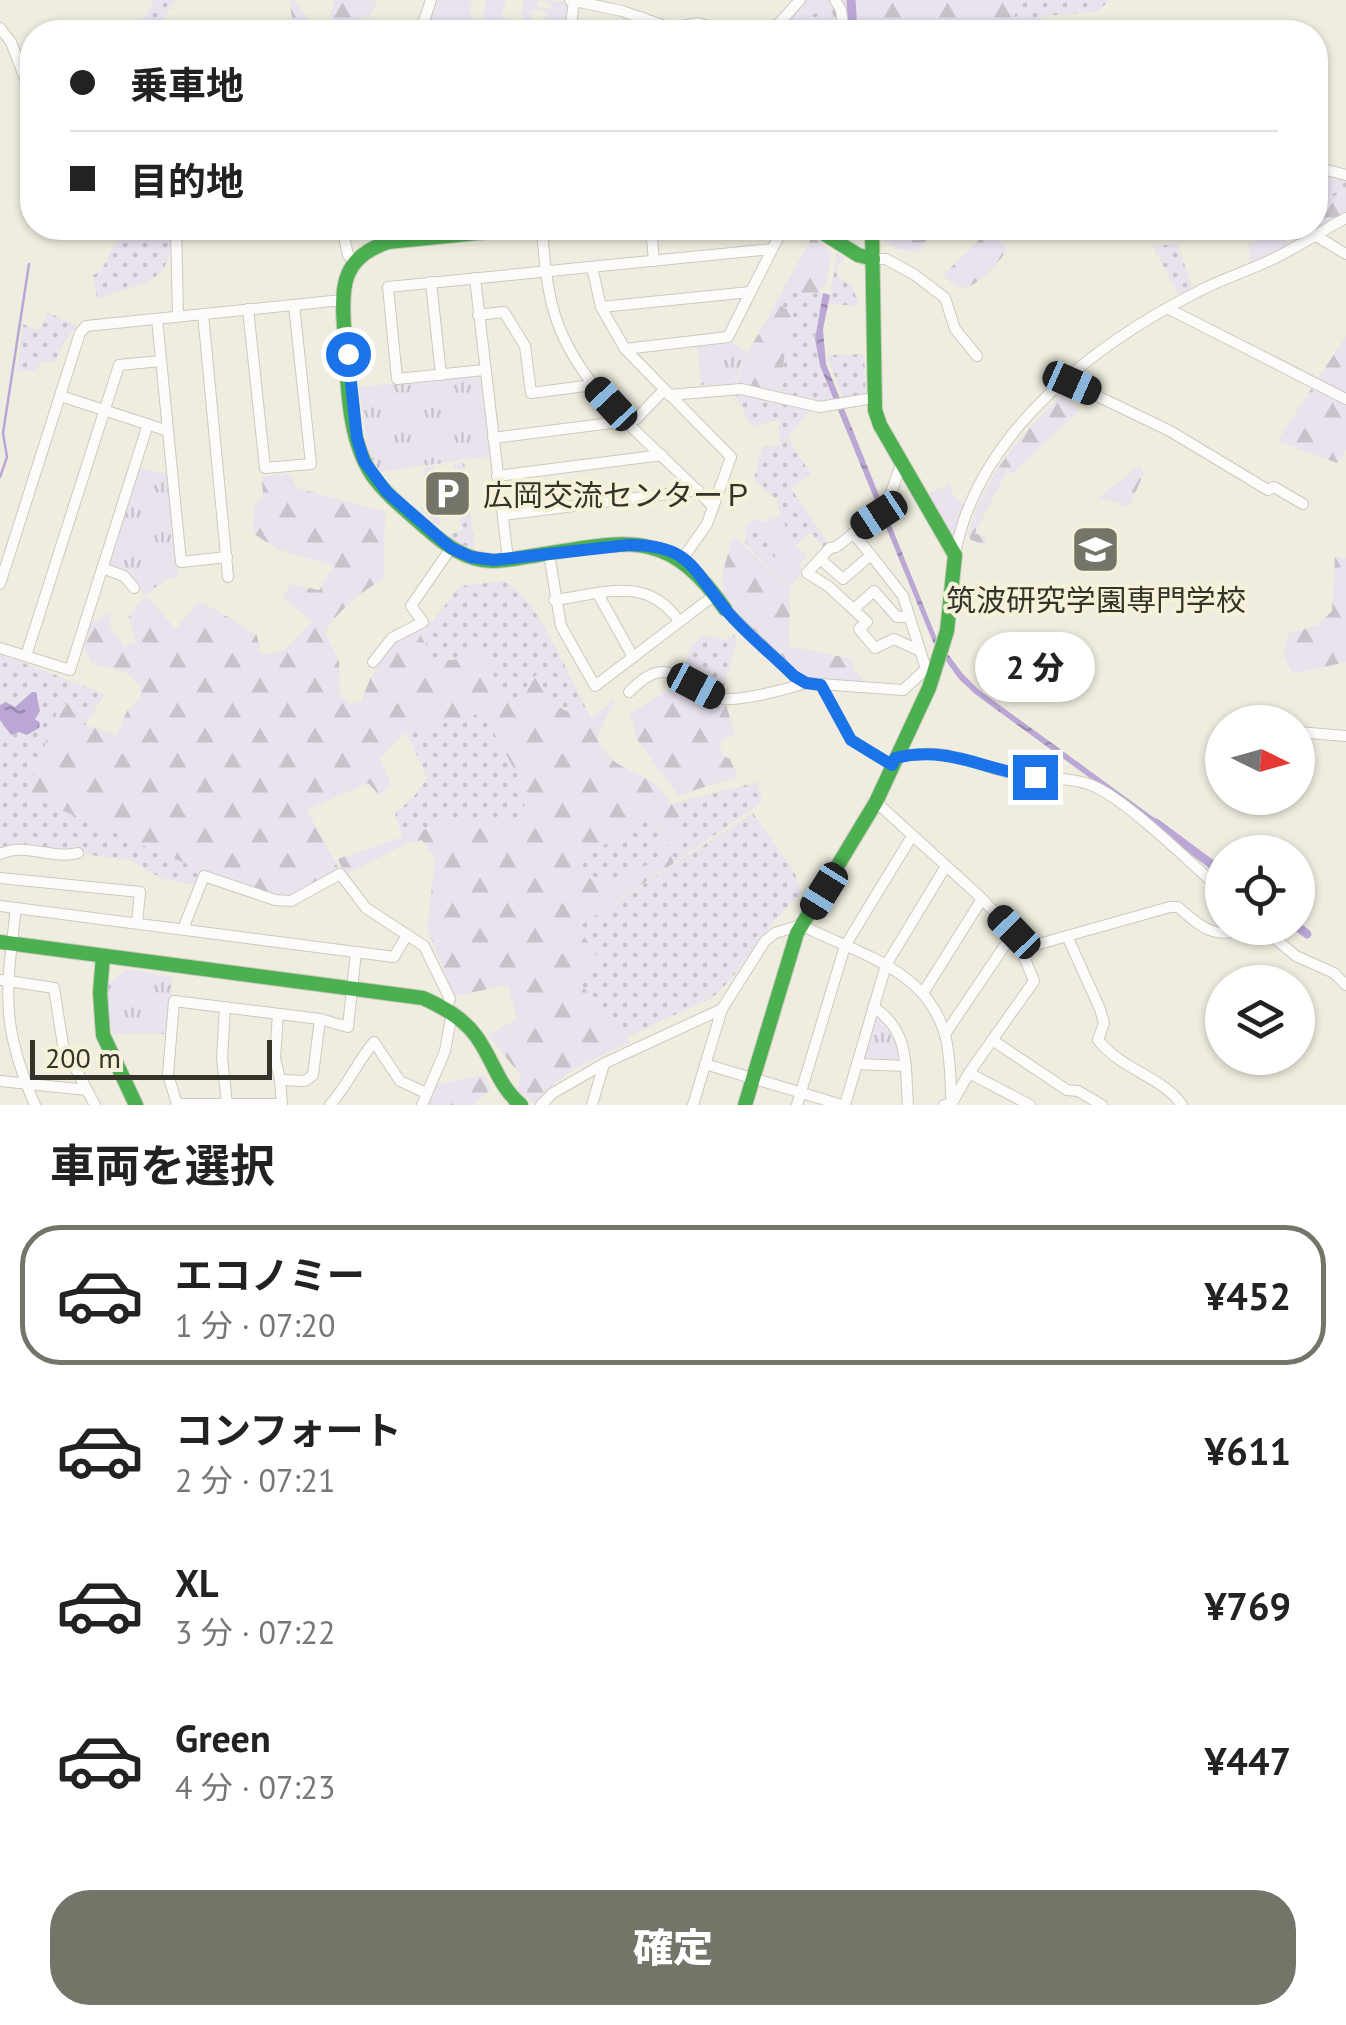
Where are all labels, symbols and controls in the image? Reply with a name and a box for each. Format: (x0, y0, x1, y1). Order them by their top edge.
text: 乗車地 (130, 60, 244, 109)
text: 目的地 (130, 156, 244, 205)
route start (326, 332, 371, 377)
car (1038, 357, 1106, 409)
car (580, 372, 642, 436)
parking icon: 広岡交流センターＰ (422, 468, 474, 520)
place label: 広岡交流センターＰ (483, 475, 753, 514)
car (846, 486, 912, 544)
school or university icon: 筑波研究学園専門学校 (1070, 524, 1122, 576)
place label: 筑波研究学園専門学校 (946, 580, 1246, 619)
callout: 2 分 (975, 632, 1095, 702)
text: 2 分 (1006, 646, 1064, 688)
car (662, 659, 730, 713)
north arrow (1205, 705, 1315, 815)
map controls (1205, 705, 1315, 1075)
route end (1013, 755, 1058, 800)
button: locate (1205, 835, 1315, 945)
car (795, 858, 853, 924)
car (982, 900, 1046, 964)
button: layers (1205, 965, 1315, 1075)
scale bar (30, 1035, 272, 1080)
text: 200 m (45, 1039, 121, 1076)
text: 車両を選択 (50, 1136, 275, 1194)
icon: car (55, 1250, 145, 1340)
text: エコノミー (175, 1250, 365, 1299)
text: ¥452 (1205, 1271, 1291, 1320)
text: 1 分 · 07:20 (175, 1304, 335, 1346)
icon: car (55, 1405, 145, 1495)
text: コンフォート (175, 1405, 402, 1454)
text: ¥611 (1205, 1426, 1291, 1475)
text: 2 分 · 07:21 (175, 1459, 335, 1501)
text: XL (175, 1558, 219, 1607)
icon: car (55, 1560, 145, 1650)
text: ¥769 (1205, 1581, 1291, 1630)
text: 3 分 · 07:22 (175, 1611, 335, 1653)
text: Green (175, 1713, 271, 1762)
icon: car (55, 1715, 145, 1805)
text: ¥447 (1205, 1736, 1291, 1785)
text: 4 分 · 07:23 (175, 1766, 335, 1808)
button: 確定 (50, 1890, 1296, 2005)

